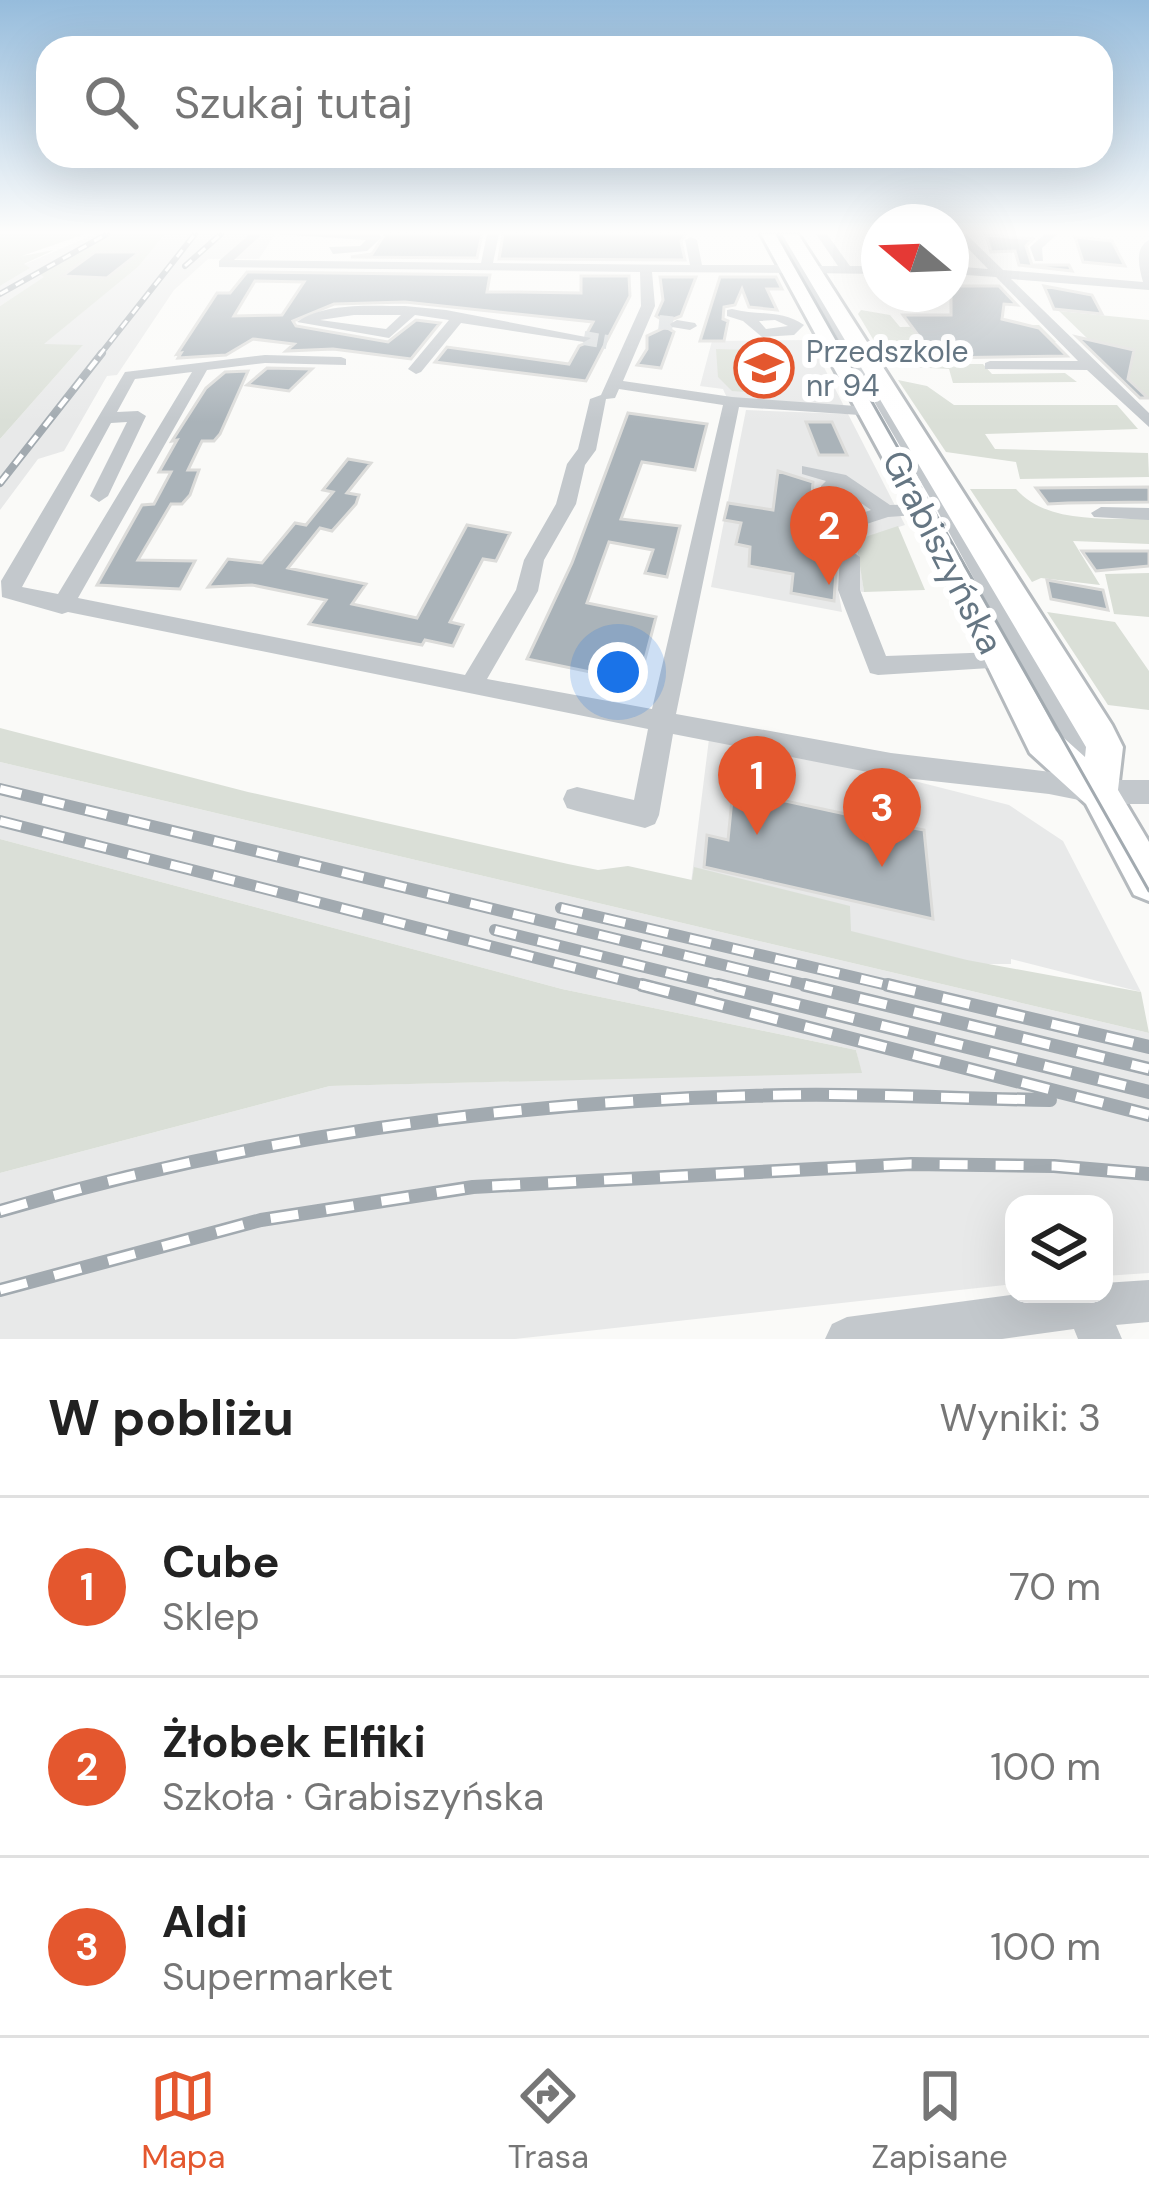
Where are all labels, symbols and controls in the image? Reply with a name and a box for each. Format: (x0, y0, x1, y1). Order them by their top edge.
search box (36, 36, 1113, 168)
icon: search (78, 69, 144, 135)
text: Szukaj tutaj (174, 73, 413, 132)
north arrow (861, 204, 969, 312)
place label: Przedszkole nr 94 (806, 332, 968, 405)
school or university icon: Przedszkole nr 94 (733, 337, 795, 399)
street label: Grabiszyńska (872, 442, 1014, 662)
pin: 2 (790, 486, 868, 585)
your location (588, 642, 648, 702)
pin: 1 (718, 736, 796, 835)
pin: 3 (843, 768, 921, 867)
map controls (1005, 1195, 1113, 1303)
button: layers (1005, 1195, 1113, 1303)
text: W pobliżu (48, 1384, 294, 1451)
text: Wyniki: 3 (940, 1392, 1101, 1443)
text: Cube (162, 1532, 280, 1591)
text: 1 (80, 1561, 94, 1612)
text: 70 m (1009, 1561, 1101, 1612)
text: Sklep (162, 1591, 260, 1642)
text: Żłobek Elfiki (162, 1712, 426, 1771)
text: 2 (76, 1741, 98, 1792)
text: 100 m (990, 1741, 1101, 1792)
text: Szkoła · Grabiszyńska (162, 1771, 544, 1822)
text: Aldi (162, 1892, 248, 1951)
text: 3 (75, 1921, 99, 1972)
text: 100 m (990, 1921, 1101, 1972)
text: Supermarket (162, 1951, 393, 2002)
tab: Mapa (141, 2063, 225, 2178)
tab: Trasa (508, 2063, 589, 2178)
tab: Zapisane (871, 2063, 1008, 2178)

